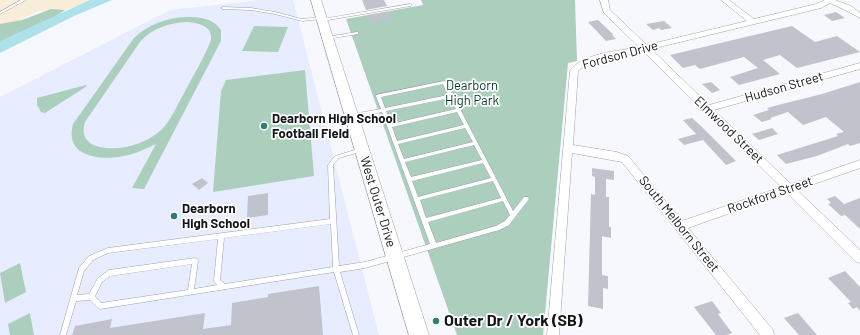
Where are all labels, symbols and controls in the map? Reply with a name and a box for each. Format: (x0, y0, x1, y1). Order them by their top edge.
street label: Fordson Drive (580, 37, 660, 73)
street label: Hudson Street (743, 68, 825, 106)
park label: Dearborn High Park (445, 78, 499, 109)
street label: Elmwood Street (691, 93, 767, 167)
place label: Dearborn High School Football Field (272, 111, 396, 142)
marker: Dearborn High School Football Field (259, 121, 269, 131)
street label: West Outer Drive (357, 155, 399, 249)
street label: South Melborn Street (635, 173, 723, 275)
street label: Rockford Street (725, 173, 815, 217)
place label: Dearborn High School (182, 201, 250, 232)
marker: Dearborn High School (169, 211, 179, 221)
place label: Outer Dr / York (SB) (444, 311, 583, 331)
marker: Outer Dr / York (SB) (431, 316, 441, 326)

